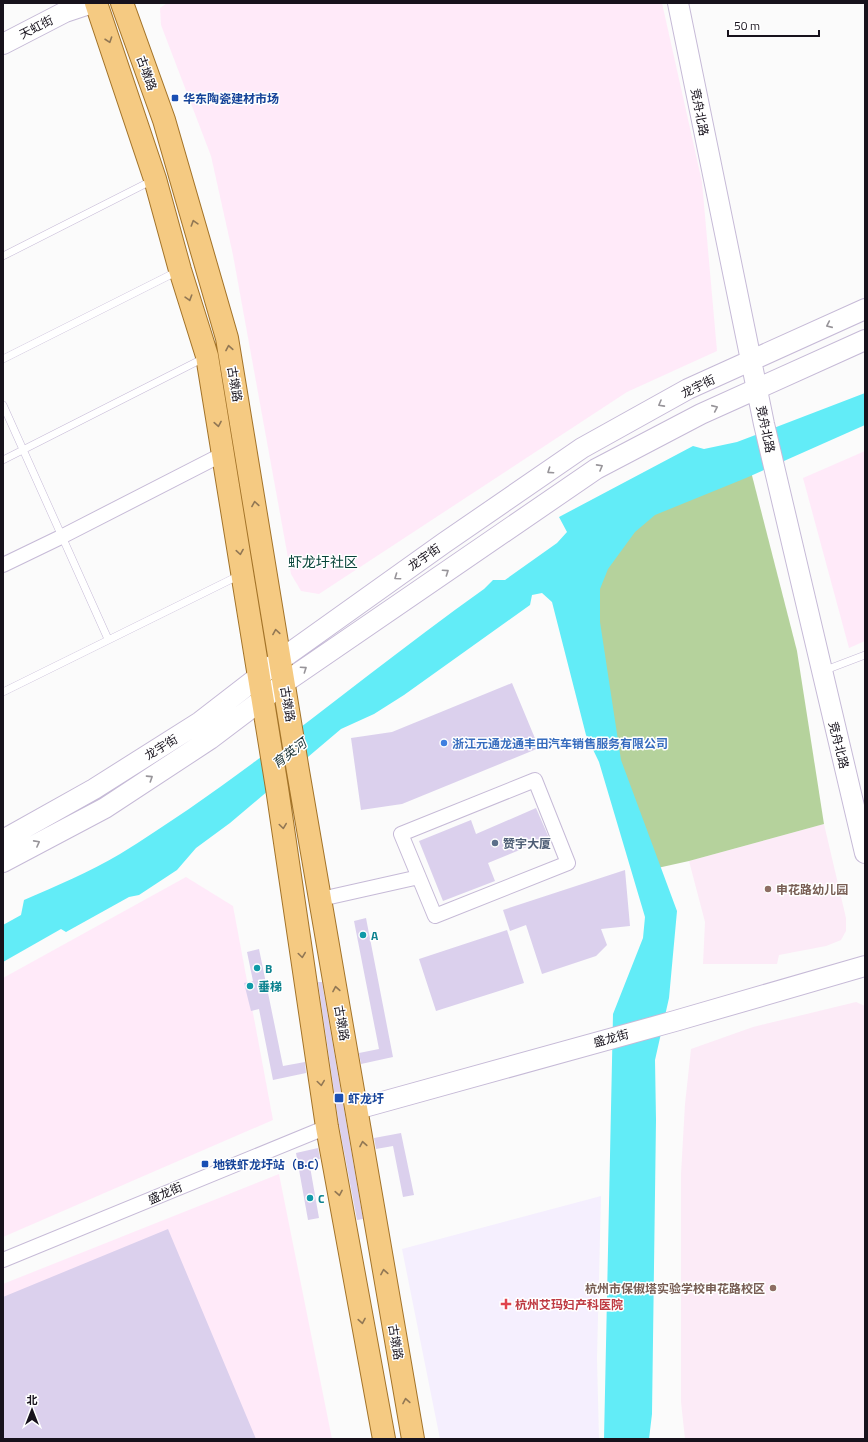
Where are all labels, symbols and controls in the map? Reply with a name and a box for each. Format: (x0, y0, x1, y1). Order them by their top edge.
street label: 天虹街 (16, 10, 56, 44)
scale bar (728, 12, 819, 38)
text: 50 m (734, 16, 760, 35)
one-way arrow (104, 36, 113, 43)
street label: 古墩路 (132, 53, 162, 93)
street label: 竞舟北路 (686, 87, 714, 137)
place label: 华东陶瓷建材市场 (183, 89, 279, 108)
marker: 华东陶瓷建材市场 (170, 93, 180, 103)
one-way arrow (190, 219, 199, 226)
one-way arrow (184, 294, 193, 301)
one-way arrow (826, 321, 833, 329)
one-way arrow (225, 345, 234, 351)
street label: 古墩路 (223, 365, 247, 403)
street label: 龙宇街 (678, 370, 718, 402)
one-way arrow (658, 400, 665, 407)
street label: 竞舟北路 (752, 404, 780, 454)
one-way arrow (711, 405, 719, 413)
one-way arrow (213, 421, 222, 427)
one-way arrow (596, 465, 603, 472)
one-way arrow (547, 466, 554, 473)
one-way arrow (251, 501, 260, 507)
street label: 龙宇街 (404, 539, 444, 575)
one-way arrow (235, 549, 244, 555)
district label: 虾龙圩社区 (288, 551, 358, 572)
one-way arrow (442, 569, 449, 577)
one-way arrow (394, 572, 401, 579)
one-way arrow (272, 629, 281, 635)
one-way arrow (300, 666, 307, 674)
street label: 古墩路 (276, 685, 300, 723)
street label: 竞舟北路 (824, 719, 854, 771)
street label: 龙宇街 (141, 729, 181, 765)
water label: 育英河 (267, 731, 313, 773)
place label: 浙江元通龙通丰田汽车销售服务有限公司 (452, 734, 668, 753)
marker: 浙江元通龙通丰田汽车销售服务有限公司 (439, 738, 449, 748)
one-way arrow (146, 776, 153, 783)
one-way arrow (278, 823, 287, 829)
place label: 赞宇大厦 (503, 834, 551, 853)
marker: 赞宇大厦 (490, 838, 500, 848)
one-way arrow (33, 841, 41, 848)
place label: 申花路幼儿园 (776, 880, 848, 899)
marker: 申花路幼儿园 (763, 884, 773, 894)
place label: A (371, 926, 379, 945)
marker: A (358, 930, 368, 940)
one-way arrow (297, 952, 306, 958)
place label: B (265, 959, 272, 978)
marker: B (252, 963, 262, 973)
place label: 垂梯 (258, 977, 282, 996)
marker: 垂梯 (245, 981, 255, 991)
one-way arrow (332, 985, 341, 992)
street label: 古墩路 (330, 1004, 354, 1042)
street label: 盛龙街 (591, 1024, 631, 1052)
one-way arrow (316, 1080, 325, 1087)
place label: 虾龙圩 (348, 1089, 384, 1108)
marker: 虾龙圩 (333, 1092, 345, 1104)
one-way arrow (359, 1141, 367, 1147)
place label: 地铁虾龙圩站（B·C） (213, 1155, 326, 1174)
marker: 地铁虾龙圩站（B·C） (200, 1159, 210, 1169)
street label: 盛龙街 (145, 1177, 185, 1209)
place label: C (318, 1189, 325, 1208)
one-way arrow (334, 1190, 343, 1196)
marker: C (305, 1193, 315, 1203)
one-way arrow (381, 1269, 389, 1276)
place label: 杭州市保俶塔实验学校申花路校区 (585, 1279, 765, 1298)
marker: 杭州市保俶塔实验学校申花路校区 (768, 1283, 778, 1293)
place label: 杭州艾玛妇产科医院 (515, 1295, 623, 1314)
marker: 杭州艾玛妇产科医院 (500, 1298, 512, 1310)
one-way arrow (358, 1318, 366, 1324)
street label: 古墩路 (384, 1323, 408, 1361)
north arrow (12, 1390, 52, 1430)
text: 北 (27, 1392, 38, 1408)
one-way arrow (403, 1397, 411, 1404)

